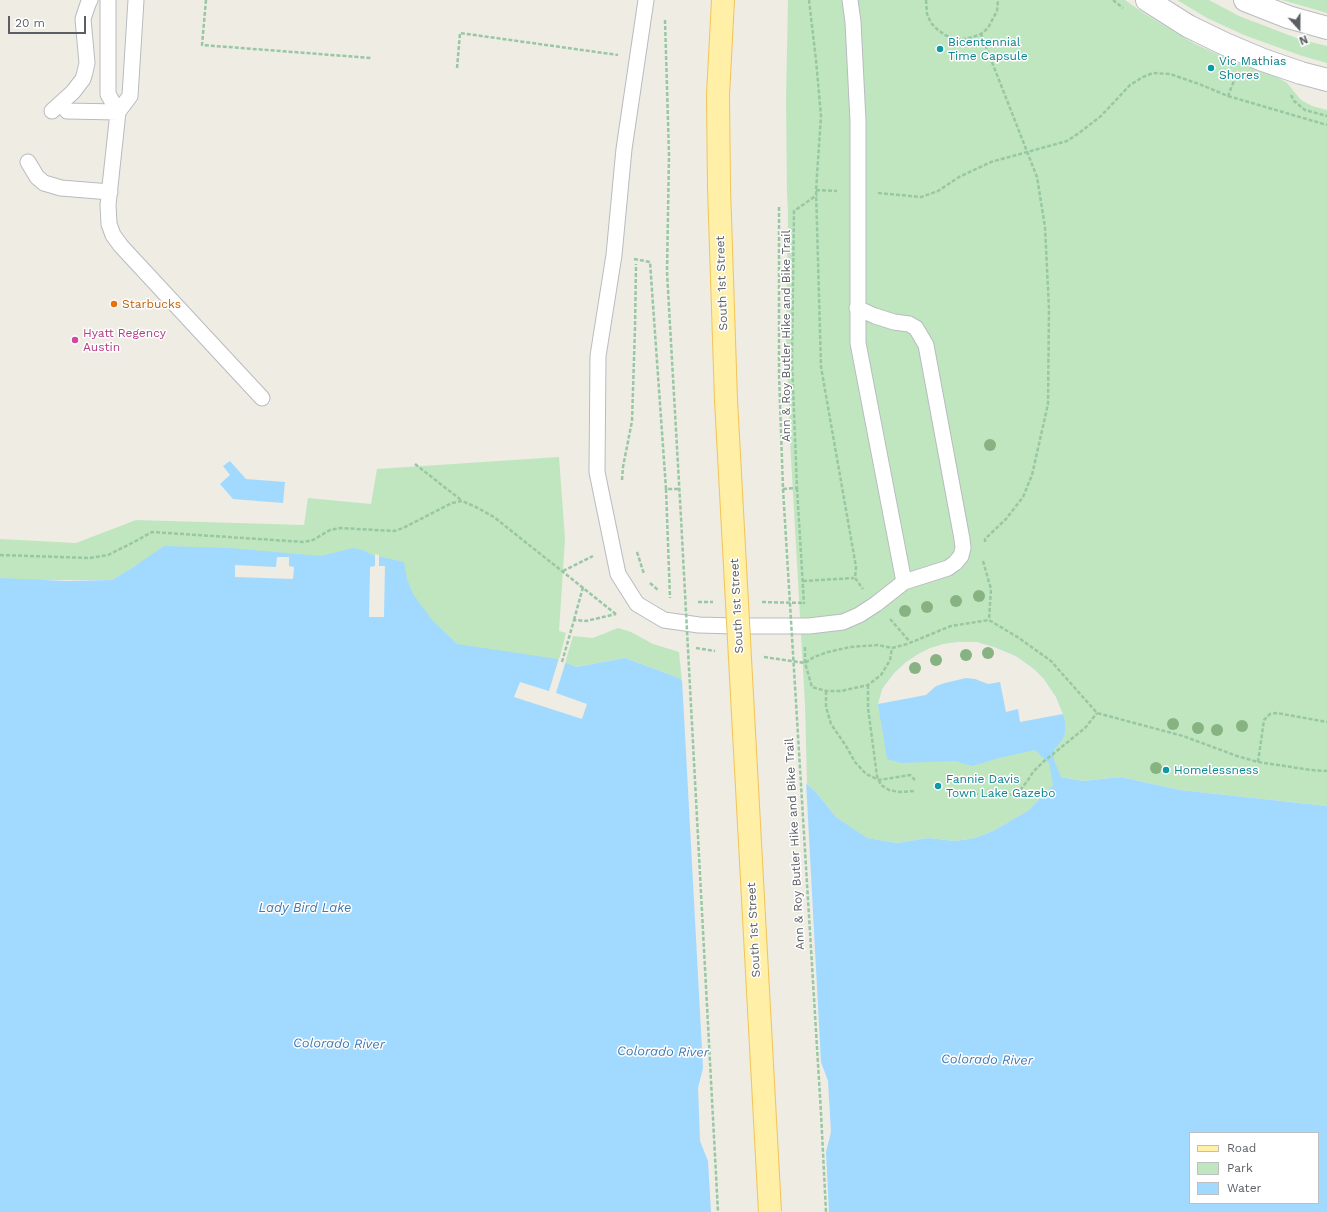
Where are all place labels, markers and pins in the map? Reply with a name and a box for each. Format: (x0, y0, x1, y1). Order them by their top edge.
place label: Bicentennial Time Capsule (948, 35, 1028, 63)
marker: Bicentennial Time Capsule (935, 44, 945, 54)
place label: Vic Mathias Shores (1219, 54, 1286, 82)
marker: Vic Mathias Shores (1206, 63, 1216, 73)
place label: Starbucks (122, 297, 181, 311)
marker: Starbucks (109, 299, 119, 309)
place label: Hyatt Regency Austin (83, 326, 166, 354)
marker: Hyatt Regency Austin (70, 335, 80, 345)
place label: Homelessness (1174, 763, 1259, 777)
marker: Homelessness (1161, 765, 1171, 775)
place label: Fannie Davis Town Lake Gazebo (946, 772, 1055, 800)
marker: Fannie Davis Town Lake Gazebo (933, 781, 943, 791)

